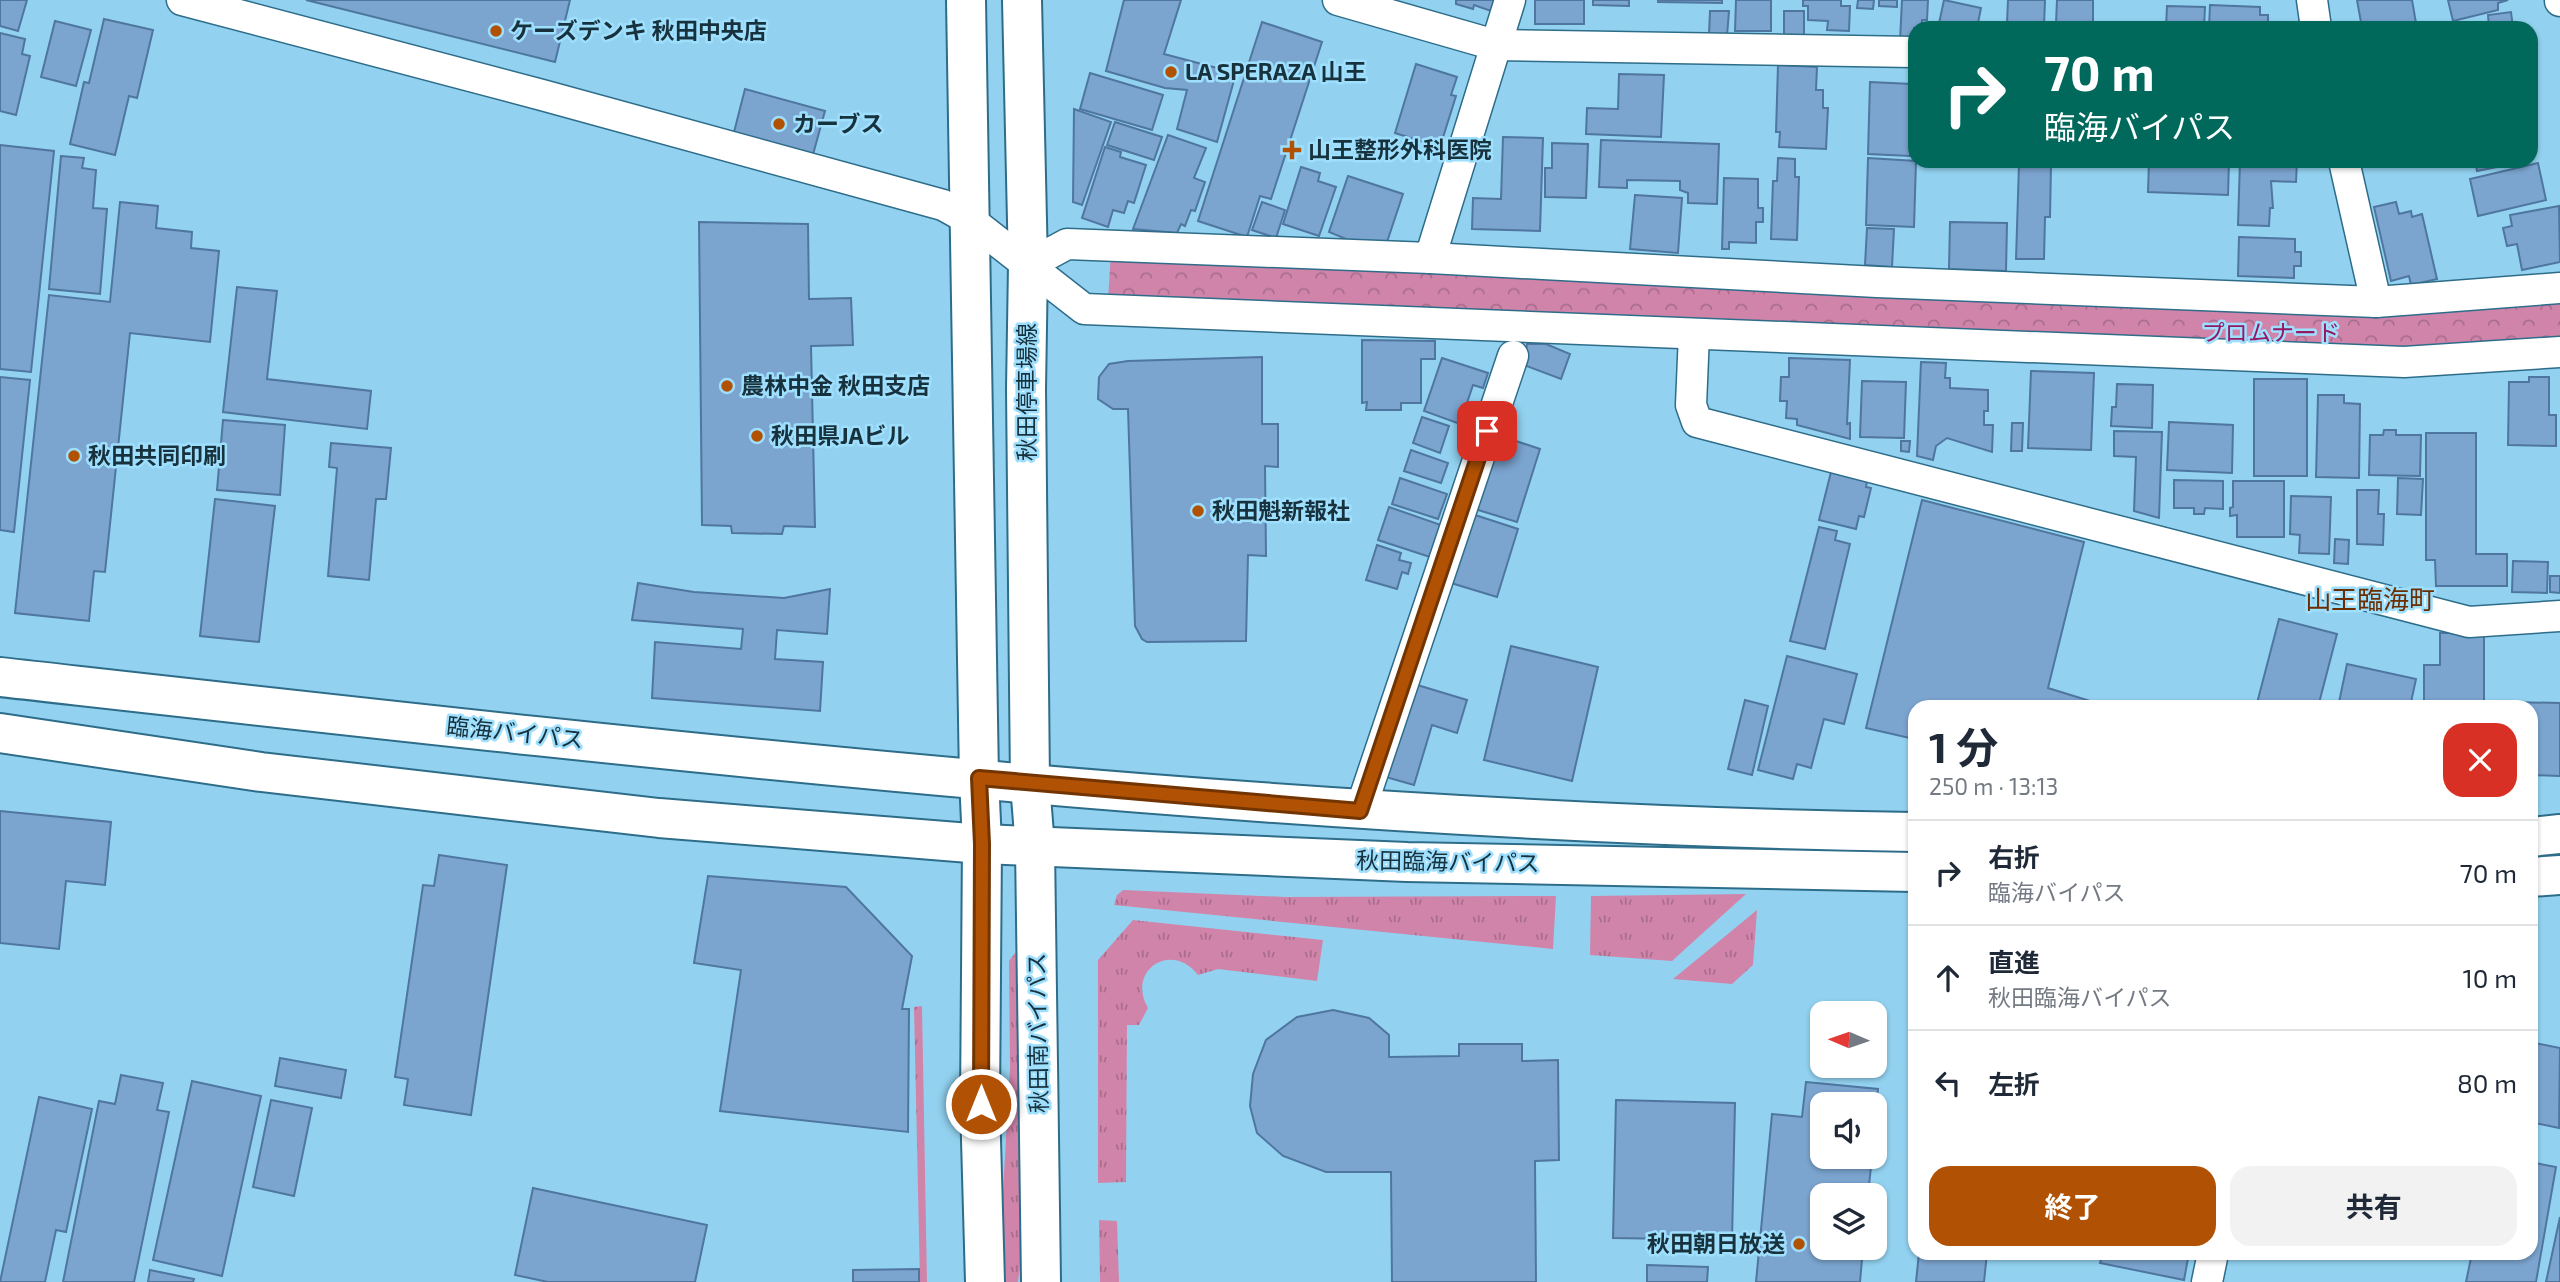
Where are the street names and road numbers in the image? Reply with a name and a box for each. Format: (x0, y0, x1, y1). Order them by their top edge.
street label: 秋田停車場線 (1012, 323, 1040, 461)
street label: 臨海バイパス (445, 711, 585, 753)
street label: 秋田臨海バイパス (1356, 845, 1540, 877)
street label: 秋田南バイパス (1022, 953, 1052, 1114)

